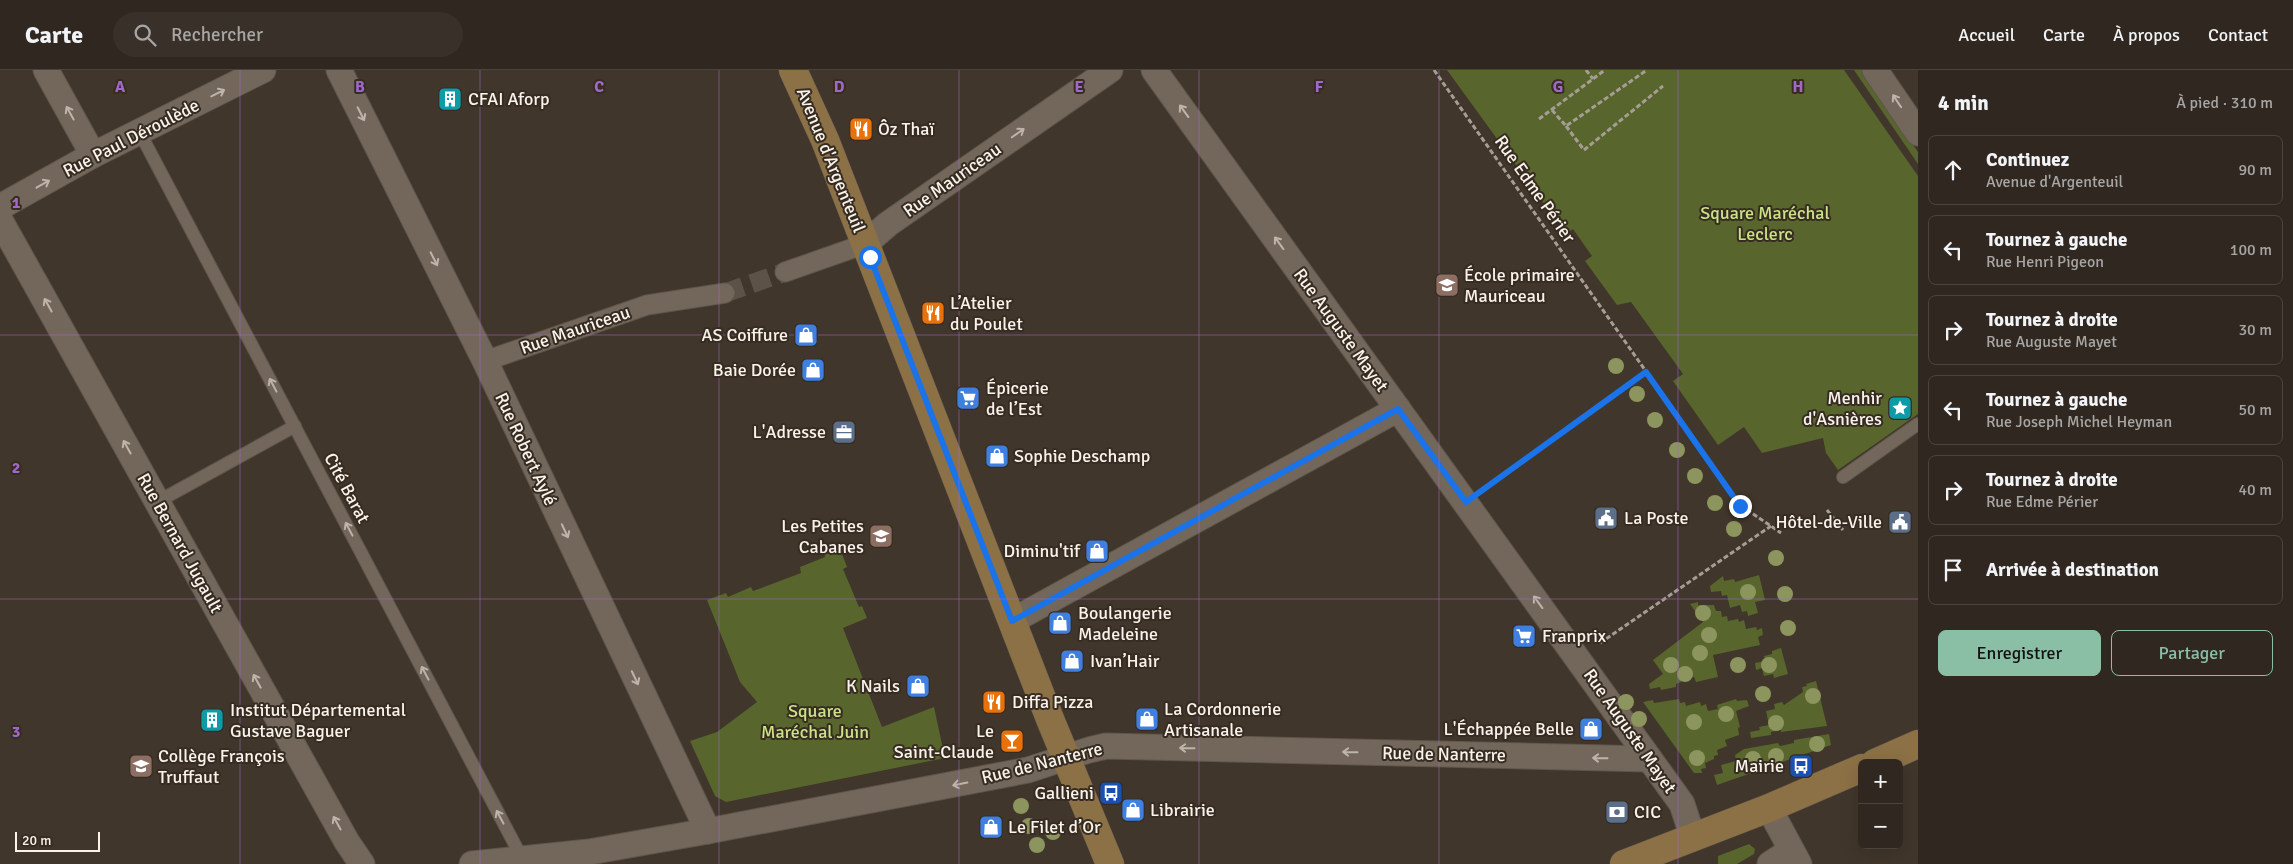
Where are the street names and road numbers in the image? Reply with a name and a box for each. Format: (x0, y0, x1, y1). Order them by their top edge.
street label: Avenue d'Argenteuil (792, 84, 870, 236)
street label: Rue Paul Déroulède (59, 94, 203, 182)
street label: Rue Edme Périer (1490, 131, 1580, 247)
street label: Rue Mauriceau (899, 138, 1005, 222)
street label: Rue Auguste Mayet (1289, 264, 1393, 396)
street label: Rue Mauriceau (517, 301, 633, 359)
street label: Rue Robert Aylé (490, 389, 562, 509)
street label: Cité Barat (319, 449, 375, 527)
street label: Rue Bernard Jugault (132, 469, 228, 617)
street label: Rue Auguste Mayet (1579, 664, 1681, 798)
street label: Rue de Nanterre (979, 737, 1105, 789)
street label: Rue de Nanterre (1382, 742, 1506, 766)

